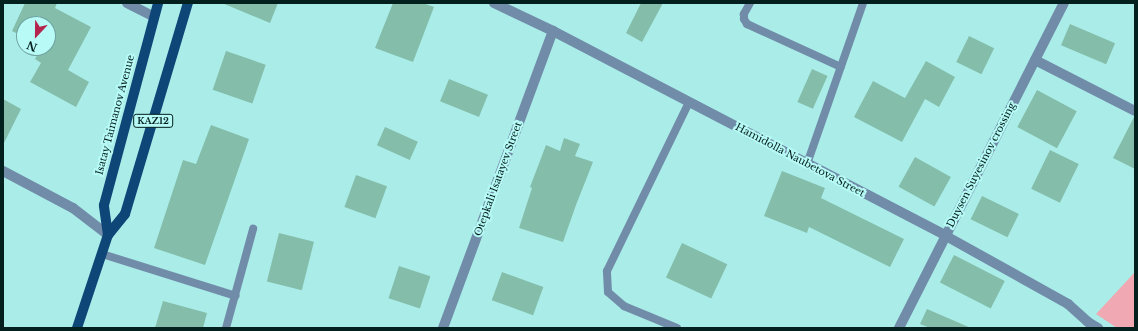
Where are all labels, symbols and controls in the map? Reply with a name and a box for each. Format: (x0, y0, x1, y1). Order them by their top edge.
north arrow (16, 16, 56, 56)
text: N (24, 38, 39, 55)
street label: Isatay Taimanov Avenue (93, 53, 137, 177)
street label: Duysen Suyesinov crossing (944, 100, 1018, 230)
road number: KAZ12 (133, 114, 173, 128)
street label: Otepkali Isatayev Street (472, 120, 524, 238)
street label: Hamidolla Naubetova Street (733, 121, 867, 199)

